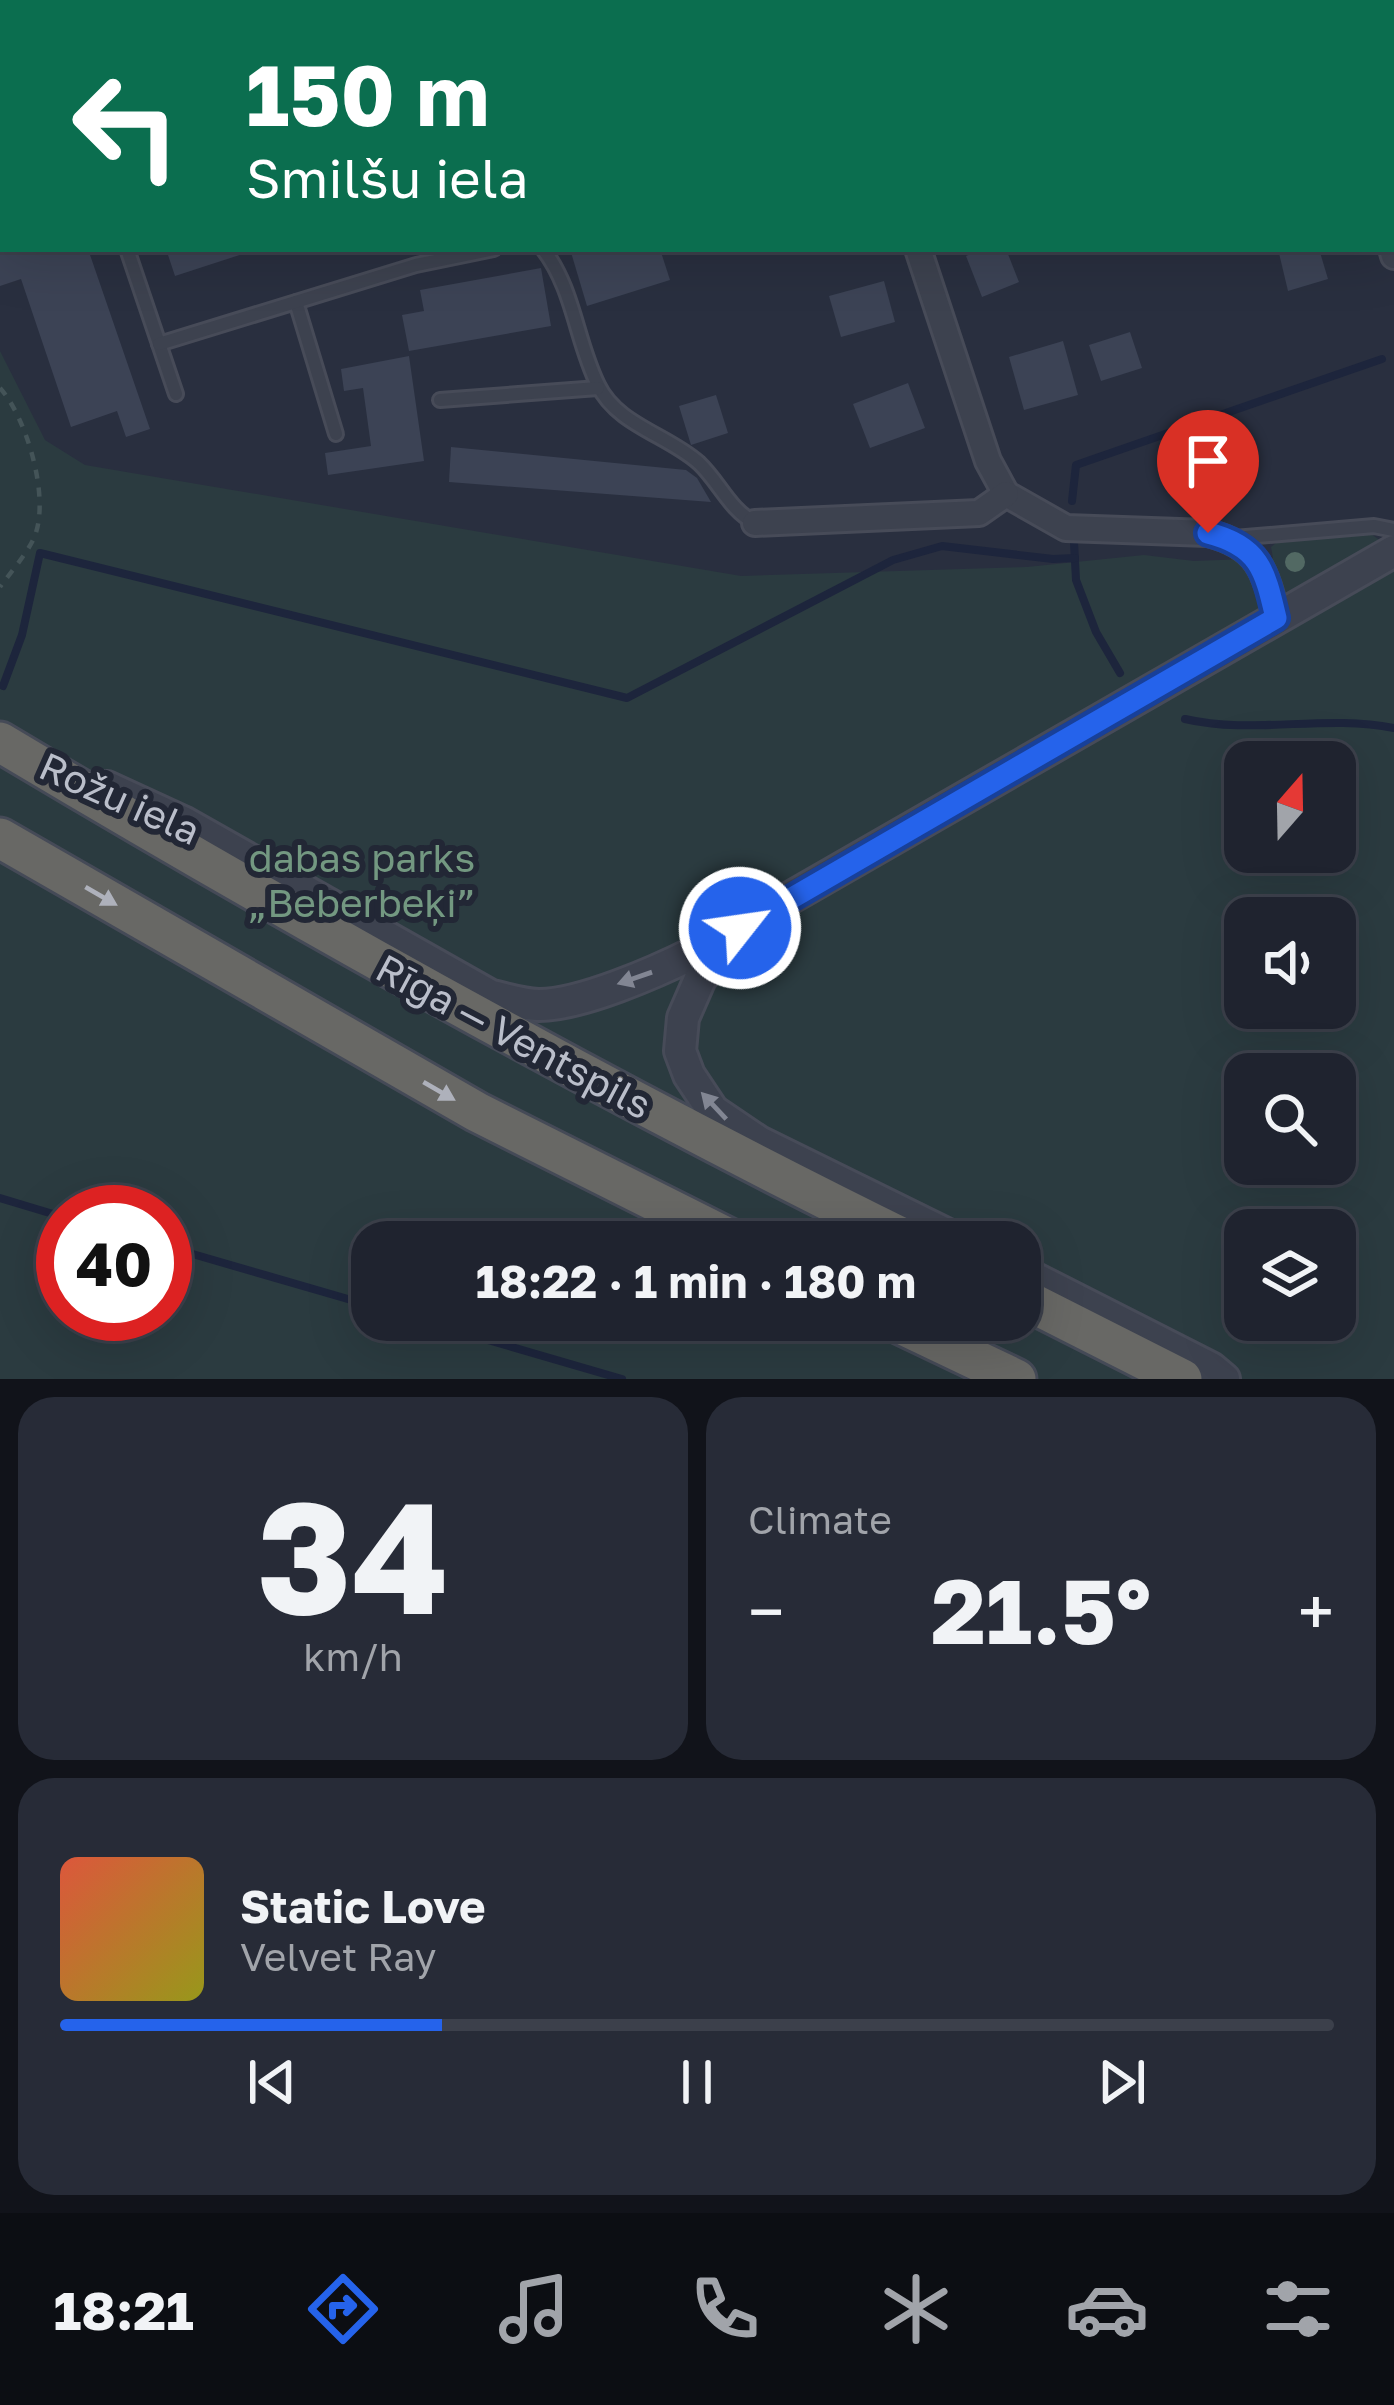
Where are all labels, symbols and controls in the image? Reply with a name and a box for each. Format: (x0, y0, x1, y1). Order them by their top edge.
text: 150 m (246, 44, 490, 144)
icon: left (48, 48, 204, 204)
text: Smilšu iela (246, 145, 528, 210)
pin (1157, 410, 1259, 533)
icon: arrive (1175, 428, 1241, 494)
north arrow (1224, 741, 1356, 873)
map controls (1224, 741, 1356, 1341)
street label: Rožu iela (33, 742, 207, 854)
park label: dabas parks „Beberbeķi” (248, 834, 476, 926)
position arrow (677, 865, 803, 991)
one-way arrow (85, 884, 118, 905)
button: sound (1224, 897, 1356, 1029)
street label: Rīga — Ventspils (368, 944, 660, 1128)
one-way arrow (616, 970, 652, 988)
button: search (1224, 1053, 1356, 1185)
one-way arrow (422, 1079, 456, 1100)
one-way arrow (701, 1092, 728, 1121)
speed limit sign: 40 (36, 1185, 192, 1341)
button: layers (1224, 1209, 1356, 1341)
text: 18:22 · 1 min · 180 m (476, 1254, 916, 1308)
text: 34 (257, 1461, 449, 1648)
text: Climate (748, 1496, 892, 1543)
text: 21.5° (931, 1556, 1151, 1664)
text: − (748, 1571, 784, 1651)
text: + (1298, 1571, 1334, 1651)
text: km/h (303, 1633, 403, 1680)
text: Static Love (240, 1879, 486, 1933)
text: Velvet Ray (240, 1933, 436, 1980)
icon: previous (239, 2049, 305, 2115)
icon: pause (664, 2049, 730, 2115)
icon: next (1089, 2049, 1155, 2115)
icon: directions (301, 2267, 385, 2351)
icon: music (492, 2267, 576, 2351)
icon: phone (683, 2267, 767, 2351)
icon: climate (874, 2267, 958, 2351)
icon: car (1065, 2267, 1149, 2351)
icon: filters (1256, 2267, 1340, 2351)
text: 18:21 (54, 2277, 194, 2342)

